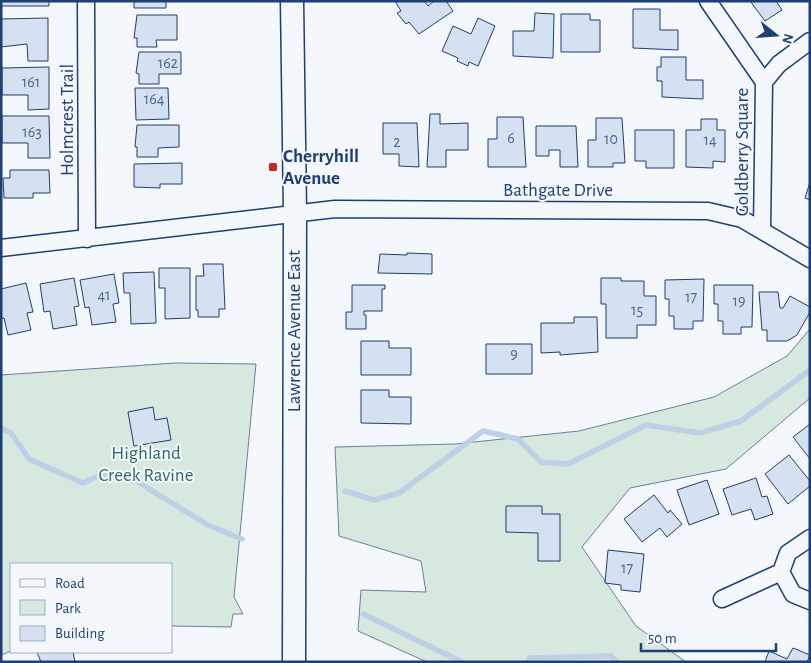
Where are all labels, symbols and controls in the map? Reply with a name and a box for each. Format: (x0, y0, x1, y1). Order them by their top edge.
north arrow (751, 10, 801, 60)
text: N (779, 32, 796, 45)
house number: 162 (158, 55, 178, 71)
street label: Holmcrest Trail (58, 64, 77, 176)
house number: 161 (22, 74, 40, 90)
street label: Goldberry Square (733, 88, 752, 216)
house number: 164 (144, 91, 165, 107)
house number: 163 (22, 124, 42, 140)
house number: 6 (507, 130, 515, 146)
house number: 10 (604, 131, 618, 147)
house number: 14 (703, 132, 717, 148)
house number: 2 (393, 134, 401, 150)
place label: Cherryhill Avenue (283, 147, 359, 188)
marker: Cherryhill Avenue (267, 161, 279, 173)
street label: Bathgate Drive (503, 181, 613, 200)
street label: Lawrence Avenue East (285, 250, 304, 412)
house number: 41 (97, 287, 111, 303)
house number: 17 (685, 289, 697, 305)
house number: 19 (732, 293, 746, 309)
house number: 15 (631, 302, 643, 318)
house number: 9 (510, 346, 518, 362)
park label: Highland Creek Ravine (99, 444, 193, 485)
house number: 17 (621, 560, 633, 576)
legend (10, 563, 172, 653)
text: Road (55, 576, 85, 591)
text: Park (55, 601, 81, 616)
scale bar (641, 620, 776, 652)
text: Building (55, 626, 105, 641)
text: 50 m (648, 631, 677, 646)

